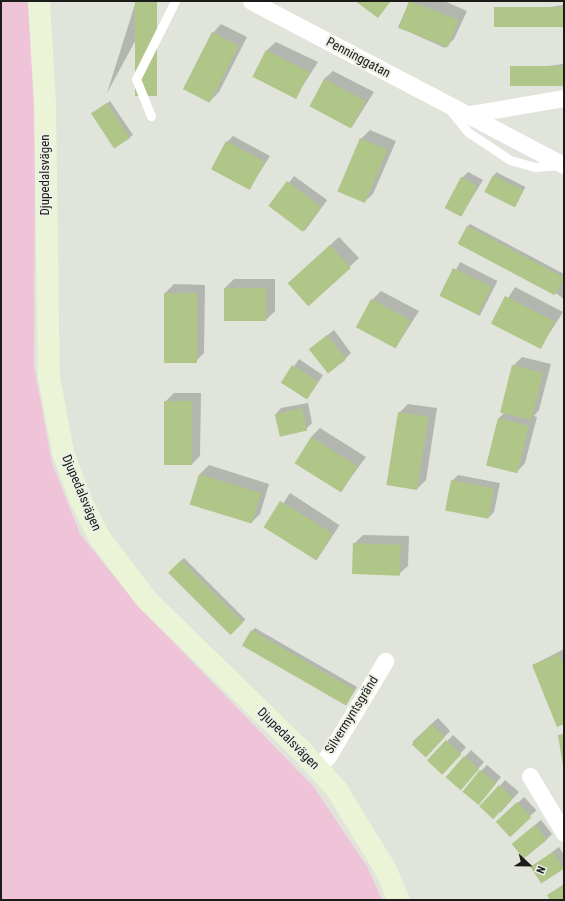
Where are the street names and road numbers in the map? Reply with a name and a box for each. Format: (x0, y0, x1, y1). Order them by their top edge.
street label: Penninggatan (323, 35, 393, 81)
street label: Djupedalsvägen (37, 134, 53, 216)
street label: Djupedalsvägen (58, 453, 104, 533)
street label: Silvermyntsgränd (322, 673, 382, 757)
street label: Djupedalsvägen (254, 705, 322, 773)

